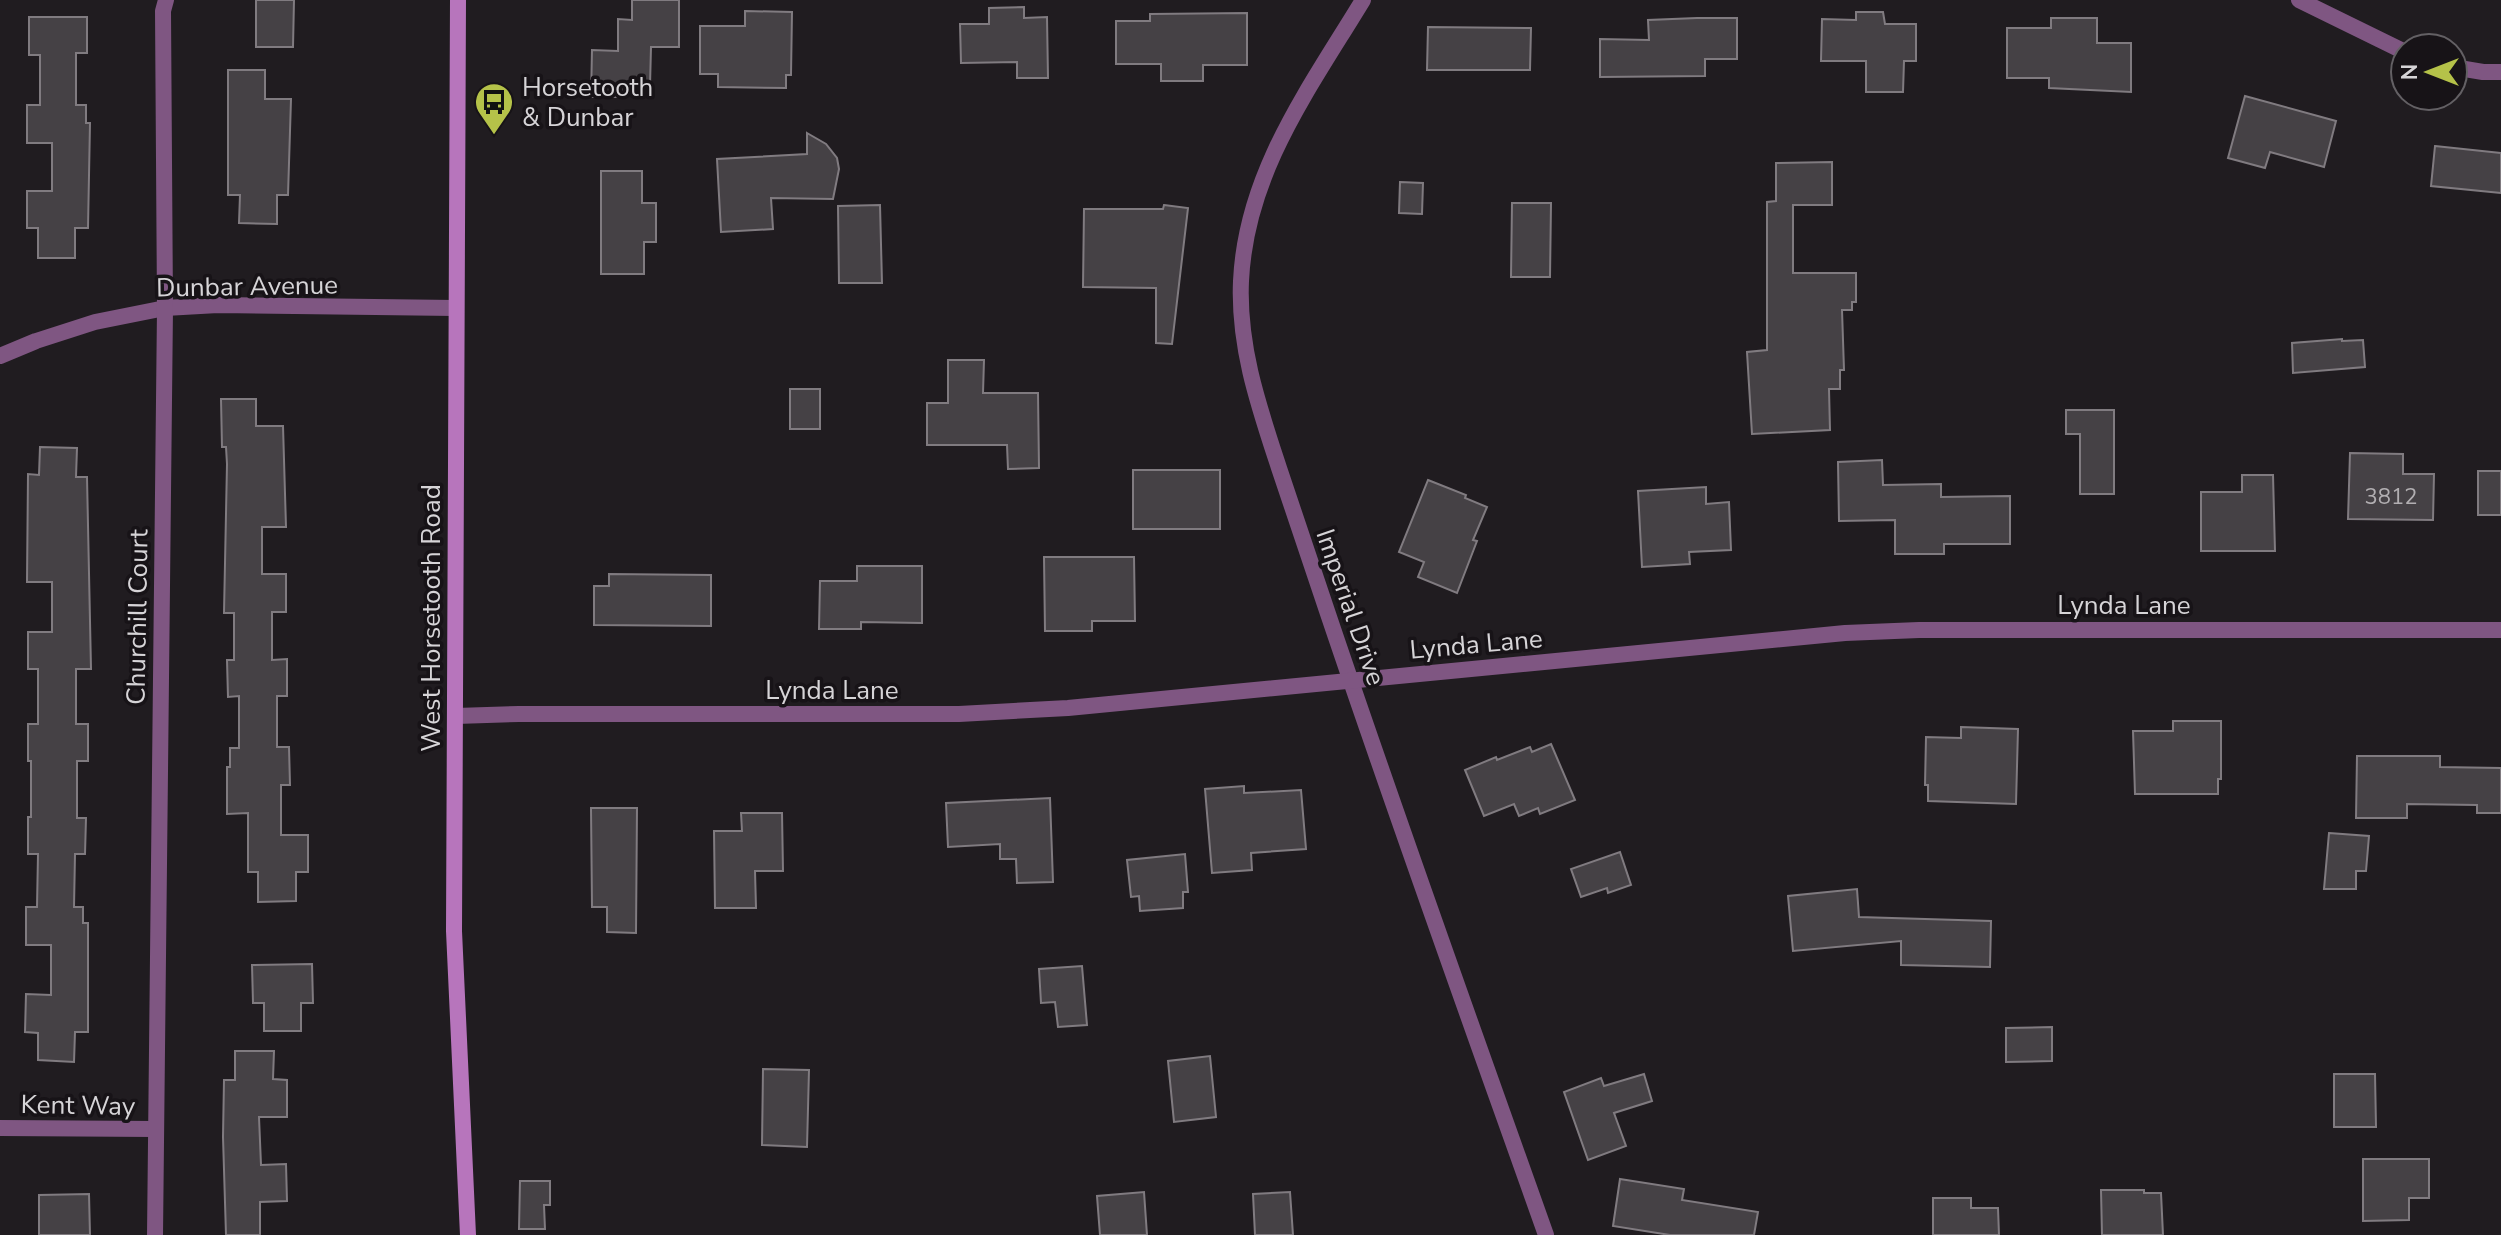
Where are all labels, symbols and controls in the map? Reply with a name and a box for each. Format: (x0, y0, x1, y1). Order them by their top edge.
north arrow (2389, 32, 2469, 112)
text: N (2395, 64, 2425, 80)
place label: Horsetooth & Dunbar (522, 70, 653, 135)
bus stop icon: Horsetooth & Dunbar (473, 81, 515, 136)
street label: Dunbar Avenue (156, 267, 338, 306)
house number: 3812 (2365, 482, 2417, 512)
street label: West Horsetooth Road (414, 484, 449, 752)
street label: Imperial Drive (1307, 524, 1394, 690)
street label: Churchill Court (118, 528, 157, 705)
street label: Lynda Lane (2057, 588, 2191, 623)
street label: Lynda Lane (1408, 621, 1544, 668)
street label: Lynda Lane (765, 673, 899, 708)
street label: Kent Way (20, 1087, 136, 1124)

